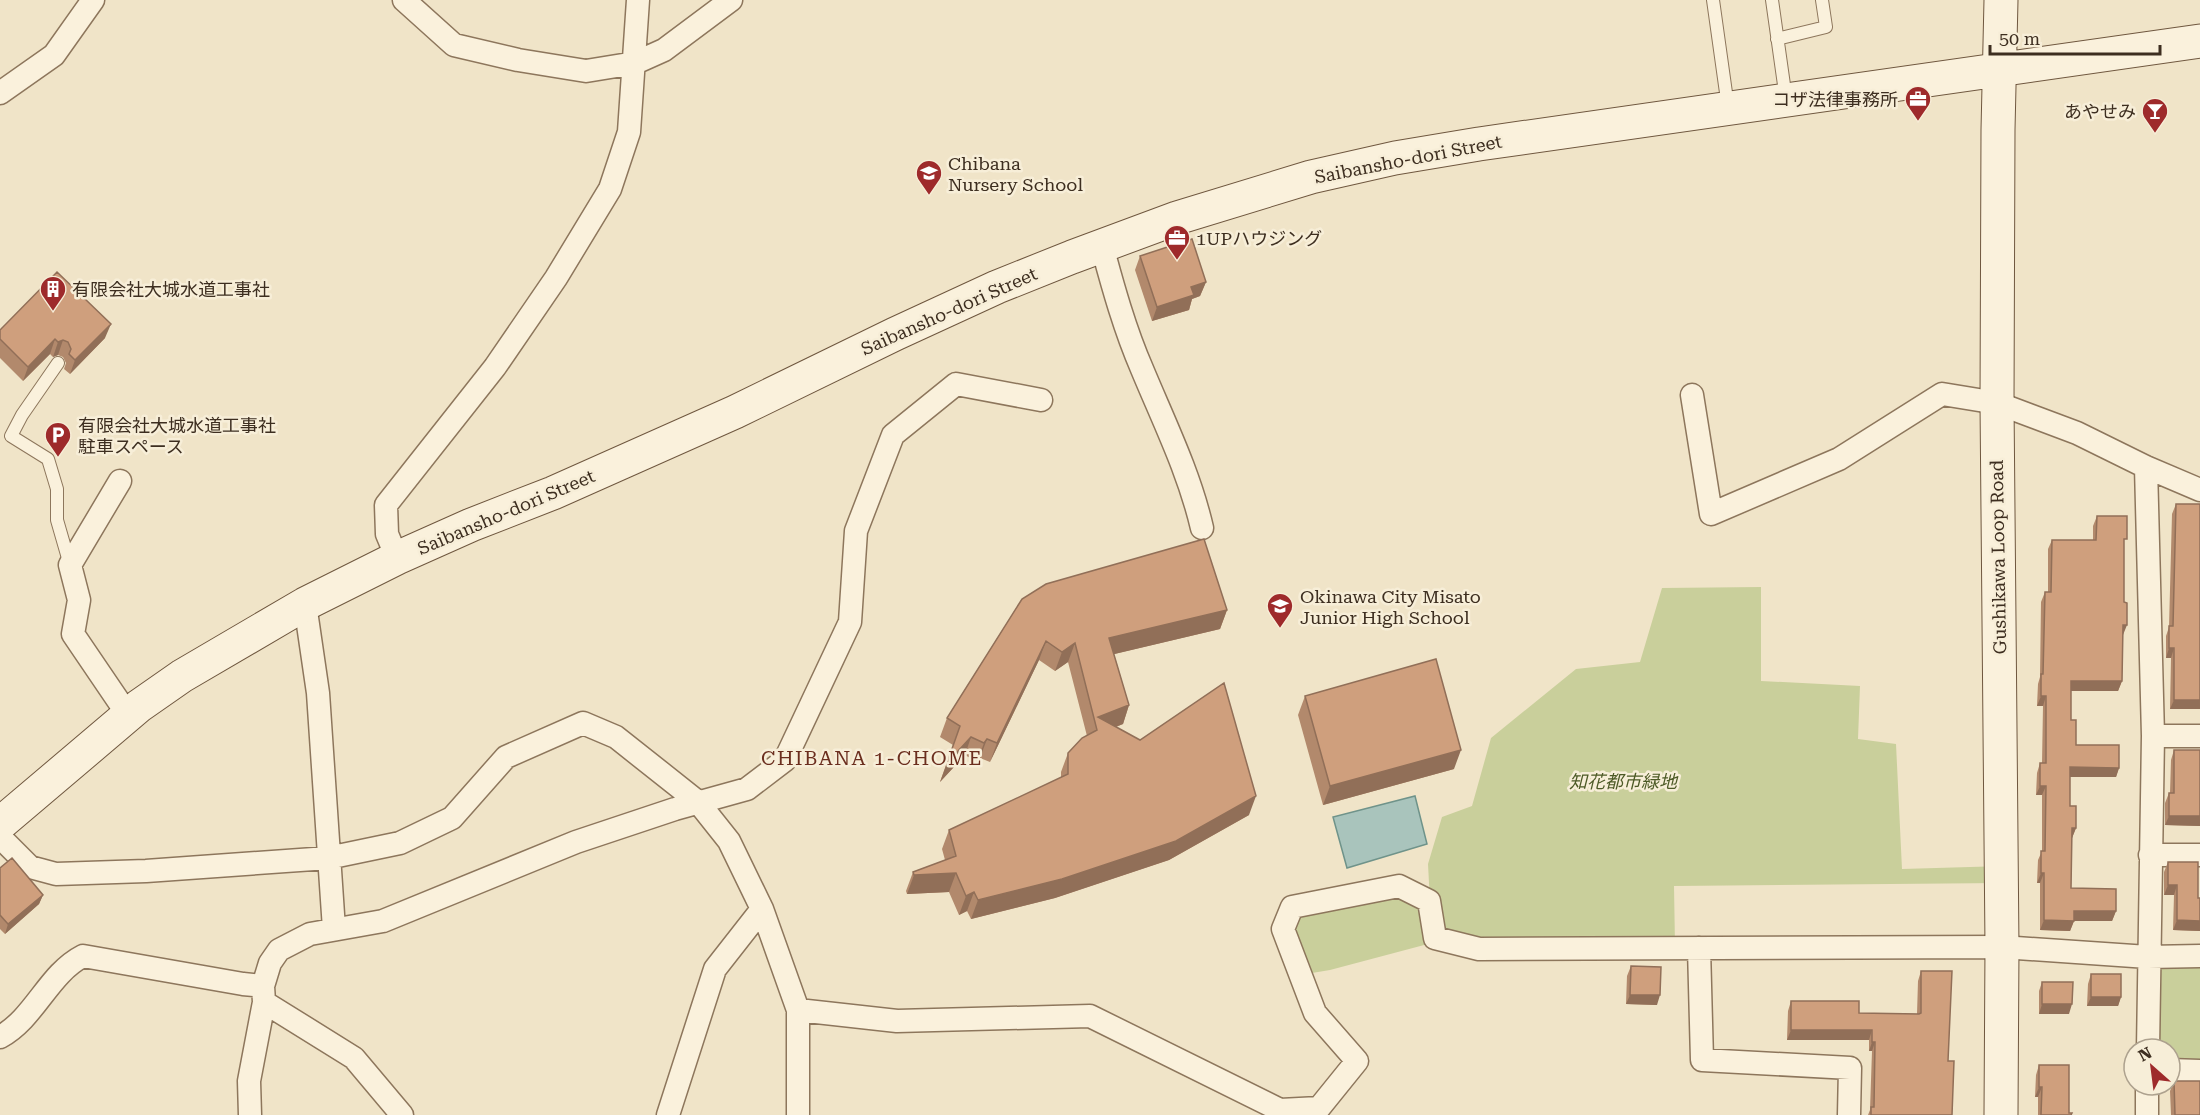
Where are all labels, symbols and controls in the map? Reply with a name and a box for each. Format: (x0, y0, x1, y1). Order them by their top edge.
scale bar (1990, 18, 2160, 56)
text: 50 m (1999, 28, 2040, 49)
office icon: コザ法律事務所 (1903, 84, 1933, 122)
place label: コザ法律事務所 (1772, 89, 1898, 110)
bar icon: あやせみ (2140, 96, 2170, 134)
place label: あやせみ (2064, 101, 2136, 122)
street label: Saibansho-dori Street (1312, 130, 1504, 187)
place label: Chibana Nursery School (948, 153, 1083, 195)
school or university icon: Chibana Nursery School (914, 158, 944, 196)
office icon: 1UPハウジング (1162, 223, 1192, 261)
place label: 1UPハウジング (1196, 228, 1322, 249)
street label: Saibansho-dori Street (858, 263, 1041, 359)
building icon: 有限会社大城水道工事社 (38, 274, 68, 312)
place label: 有限会社大城水道工事社 (72, 279, 270, 300)
place label: 有限会社大城水道工事社 駐車スペース (78, 415, 276, 457)
parking icon: 有限会社大城水道工事社 駐車スペース (43, 420, 73, 458)
street label: Gushikawa Loop Road (1986, 459, 2010, 654)
street label: Saibansho-dori Street (414, 465, 598, 559)
place label: Okinawa City Misato Junior High School (1300, 586, 1481, 628)
school or university icon: Okinawa City Misato Junior High School (1265, 591, 1295, 629)
district label: CHIBANA 1-CHOME (761, 746, 983, 770)
park label: 知花都市緑地 (1569, 771, 1679, 792)
north arrow (2122, 1037, 2182, 1097)
text: N (2135, 1043, 2155, 1065)

